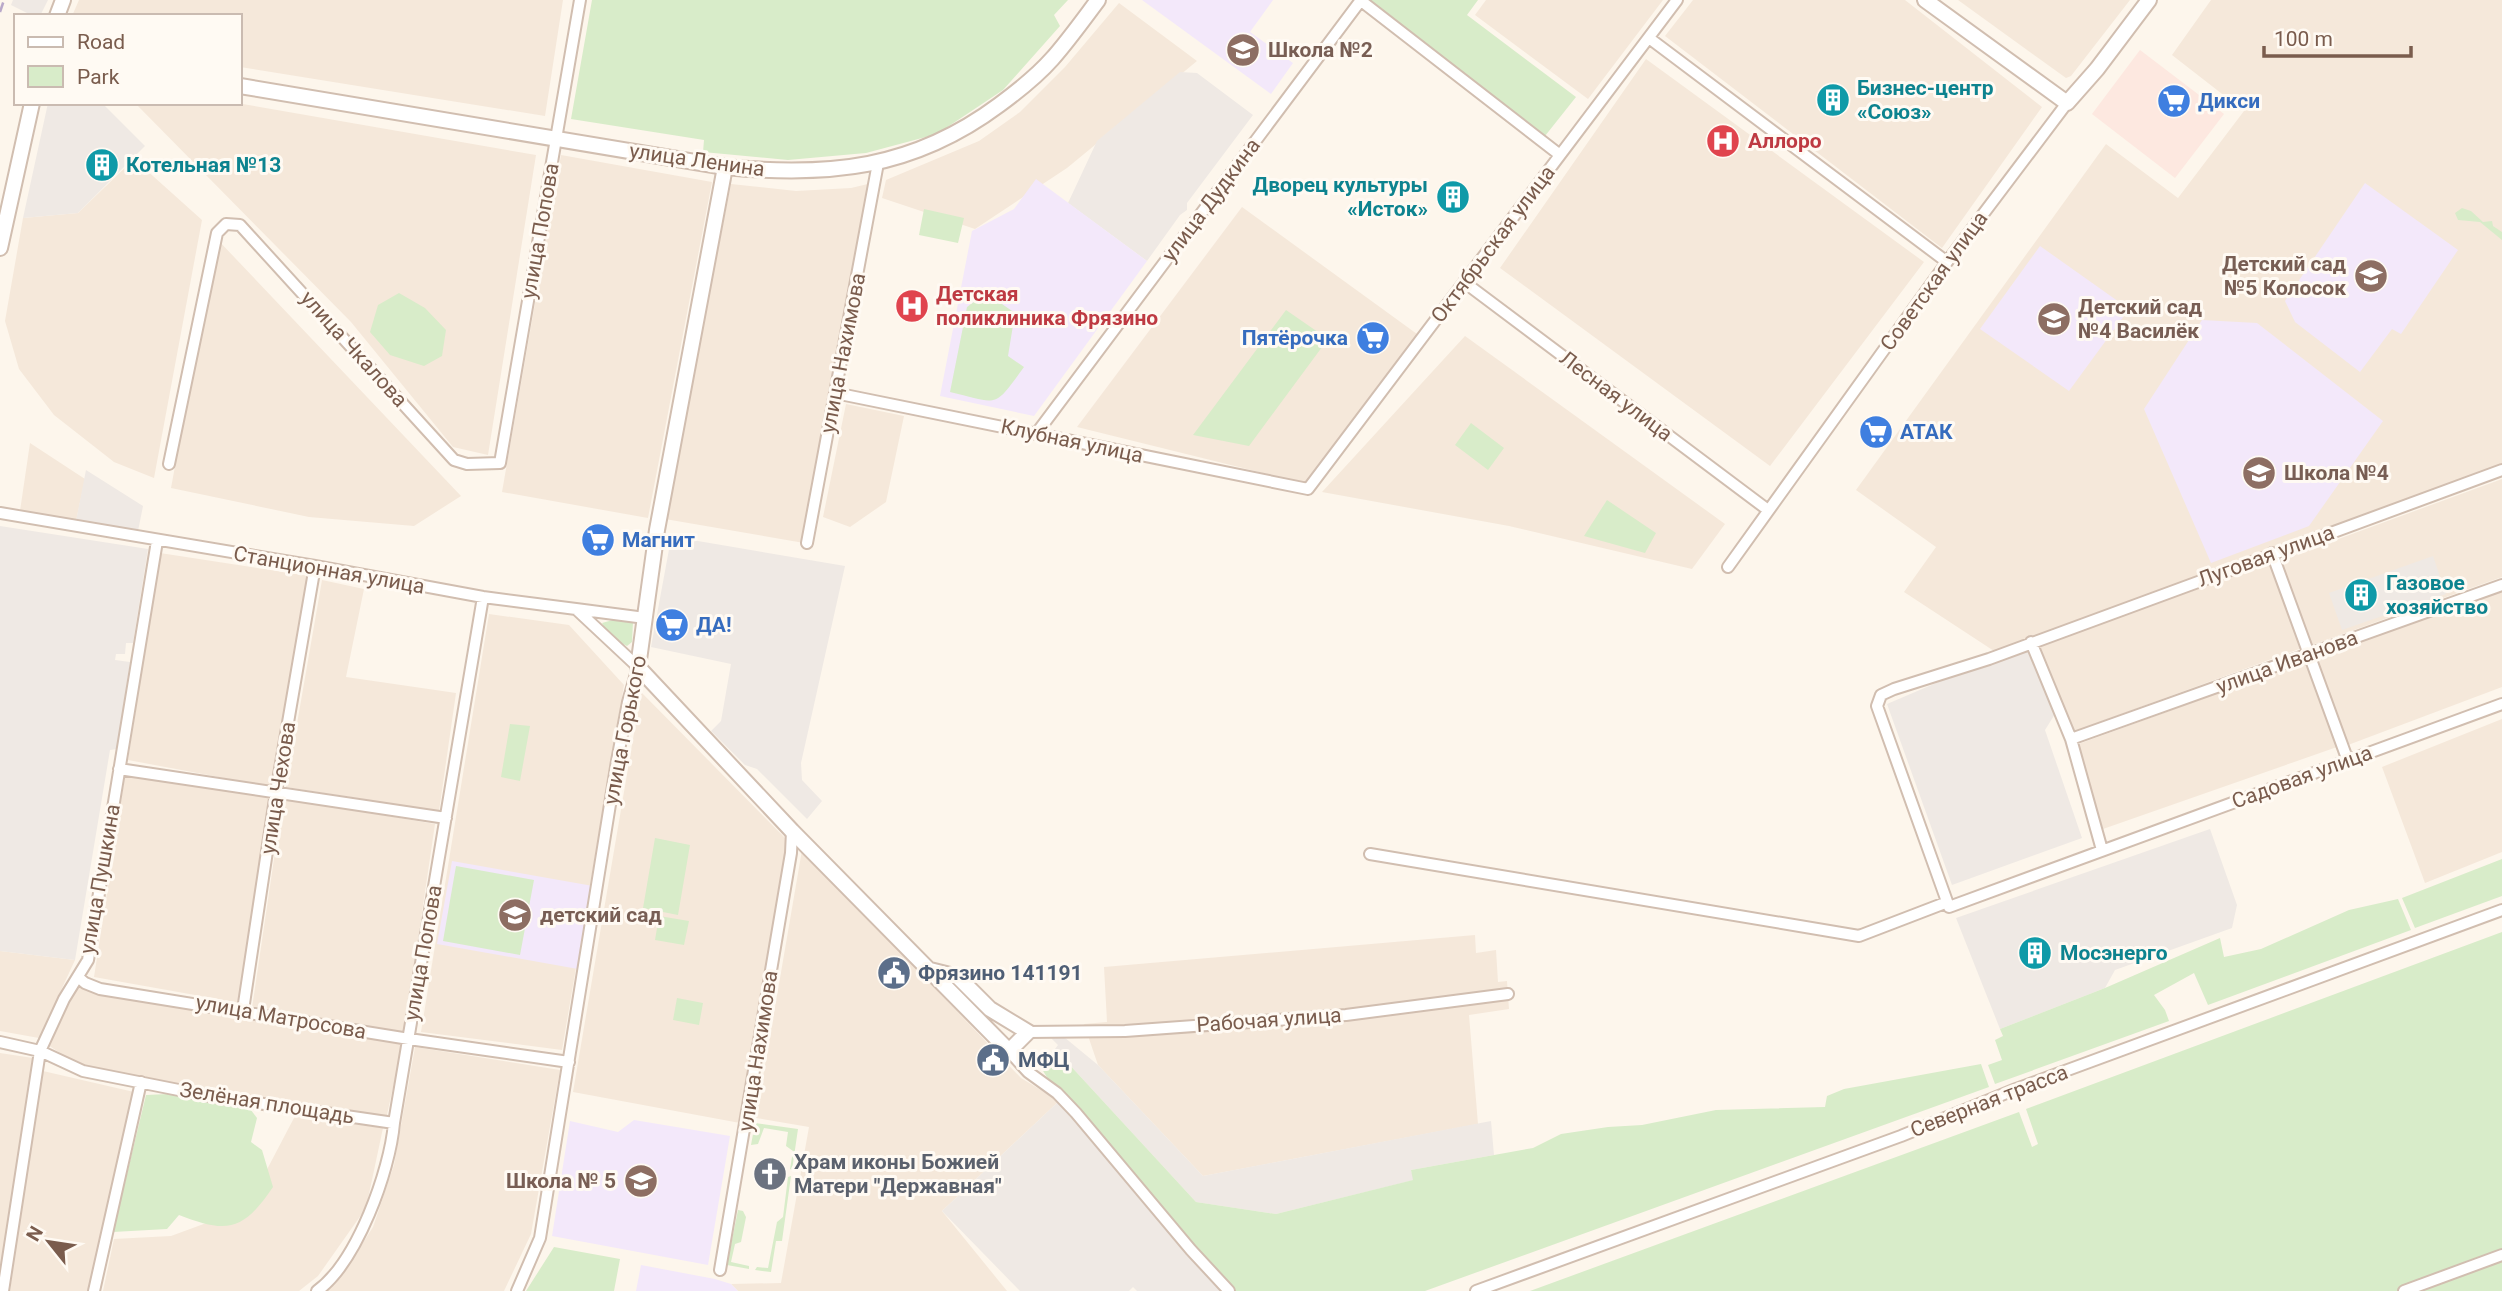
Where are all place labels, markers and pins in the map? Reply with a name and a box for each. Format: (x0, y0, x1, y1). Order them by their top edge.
school or university icon: Школа №2 (1224, 31, 1262, 69)
place label: Школа №2 (1268, 38, 1373, 62)
place label: Бизнес-центр «Союз» (1857, 76, 1994, 124)
building icon: Бизнес-центр «Союз» (1814, 81, 1852, 119)
supermarket icon: Дикси (2155, 82, 2193, 120)
place label: Дикси (2198, 89, 2260, 113)
hospital icon: Аллоро (1704, 122, 1742, 160)
place label: Аллоро (1748, 129, 1822, 153)
building icon: Котельная №13 (83, 146, 121, 184)
place label: Котельная №13 (126, 153, 281, 177)
place label: Дворец культуры «Исток» (1253, 173, 1428, 221)
building icon: Дворец культуры «Исток» (1434, 178, 1472, 216)
place label: Детский сад №5 Колосок (2222, 252, 2346, 300)
school or university icon: Детский сад №5 Колосок (2352, 257, 2390, 295)
place label: Детская поликлиника Фрязино (936, 282, 1158, 330)
hospital icon: Детская поликлиника Фрязино (893, 287, 931, 325)
place label: Детский сад №4 Василёк (2078, 295, 2202, 343)
school or university icon: Детский сад №4 Василёк (2035, 300, 2073, 338)
supermarket icon: Пятёрочка (1354, 319, 1392, 357)
place label: Пятёрочка (1242, 326, 1348, 350)
supermarket icon: АТАК (1857, 413, 1895, 451)
place label: АТАК (1900, 420, 1953, 444)
school or university icon: Школа №4 (2240, 454, 2278, 492)
place label: Школа №4 (2284, 461, 2389, 485)
supermarket icon: Магнит (579, 521, 617, 559)
place label: Магнит (622, 528, 695, 552)
place label: Газовое хозяйство (2386, 571, 2488, 619)
building icon: Газовое хозяйство (2342, 576, 2380, 614)
supermarket icon: ДА! (653, 606, 691, 644)
place label: ДА! (696, 613, 732, 637)
school or university icon: детский сад (496, 896, 534, 934)
place label: детский сад (540, 903, 662, 927)
building icon: Мосэнерго (2016, 934, 2054, 972)
place label: Мосэнерго (2060, 941, 2168, 965)
public building icon: Фрязино 141191 (875, 954, 913, 992)
place label: Фрязино 141191 (918, 961, 1083, 985)
public building icon: МФЦ (974, 1041, 1012, 1079)
place label: МФЦ (1018, 1048, 1070, 1072)
place label: Храм иконы Божией Матери "Державная" (794, 1150, 1002, 1198)
church icon: Храм иконы Божией Матери "Державная" (751, 1155, 789, 1193)
school or university icon: Школа № 5 (622, 1162, 660, 1200)
place label: Школа № 5 (506, 1169, 616, 1193)

